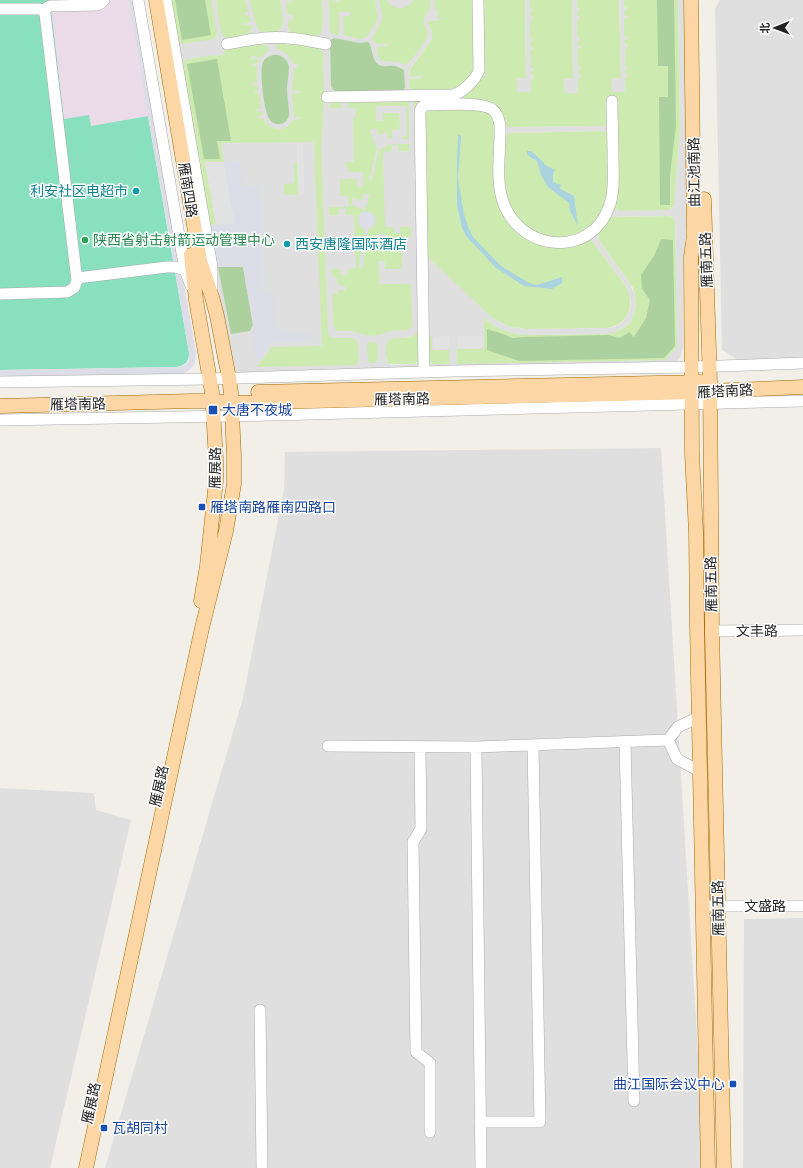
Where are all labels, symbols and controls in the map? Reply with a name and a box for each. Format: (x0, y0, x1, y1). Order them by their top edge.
north arrow (755, 8, 795, 48)
text: 北 (759, 23, 772, 34)
street label: 曲江池南路 (685, 137, 704, 207)
street label: 雁南四路 (175, 161, 200, 219)
place label: 利安社区电超市 (30, 183, 128, 200)
marker: 利安社区电超市 (131, 186, 141, 196)
place label: 陕西省射击射箭运动管理中心 (93, 232, 275, 249)
street label: 雁南五路 (697, 232, 716, 288)
marker: 陕西省射击射箭运动管理中心 (80, 235, 90, 245)
place label: 西安唐隆国际酒店 (295, 236, 407, 253)
marker: 西安唐隆国际酒店 (282, 239, 292, 249)
street label: 雁塔南路 (697, 382, 753, 401)
street label: 雁塔南路 (374, 391, 430, 408)
street label: 雁塔南路 (50, 396, 106, 413)
place label: 大唐不夜城 (222, 402, 292, 419)
marker: 大唐不夜城 (207, 404, 219, 416)
street label: 雁展路 (207, 447, 224, 489)
place label: 雁塔南路雁南四路口 (210, 499, 336, 516)
marker: 雁塔南路雁南四路口 (197, 502, 207, 512)
street label: 雁南五路 (703, 556, 720, 612)
street label: 文丰路 (736, 623, 778, 640)
street label: 雁展路 (147, 764, 172, 808)
street label: 雁南五路 (710, 880, 727, 936)
street label: 文盛路 (744, 898, 786, 915)
place label: 曲江国际会议中心 (613, 1076, 725, 1093)
marker: 曲江国际会议中心 (728, 1079, 738, 1089)
street label: 雁展路 (79, 1081, 104, 1125)
place label: 瓦胡同村 (112, 1120, 168, 1137)
marker: 瓦胡同村 (99, 1123, 109, 1133)

